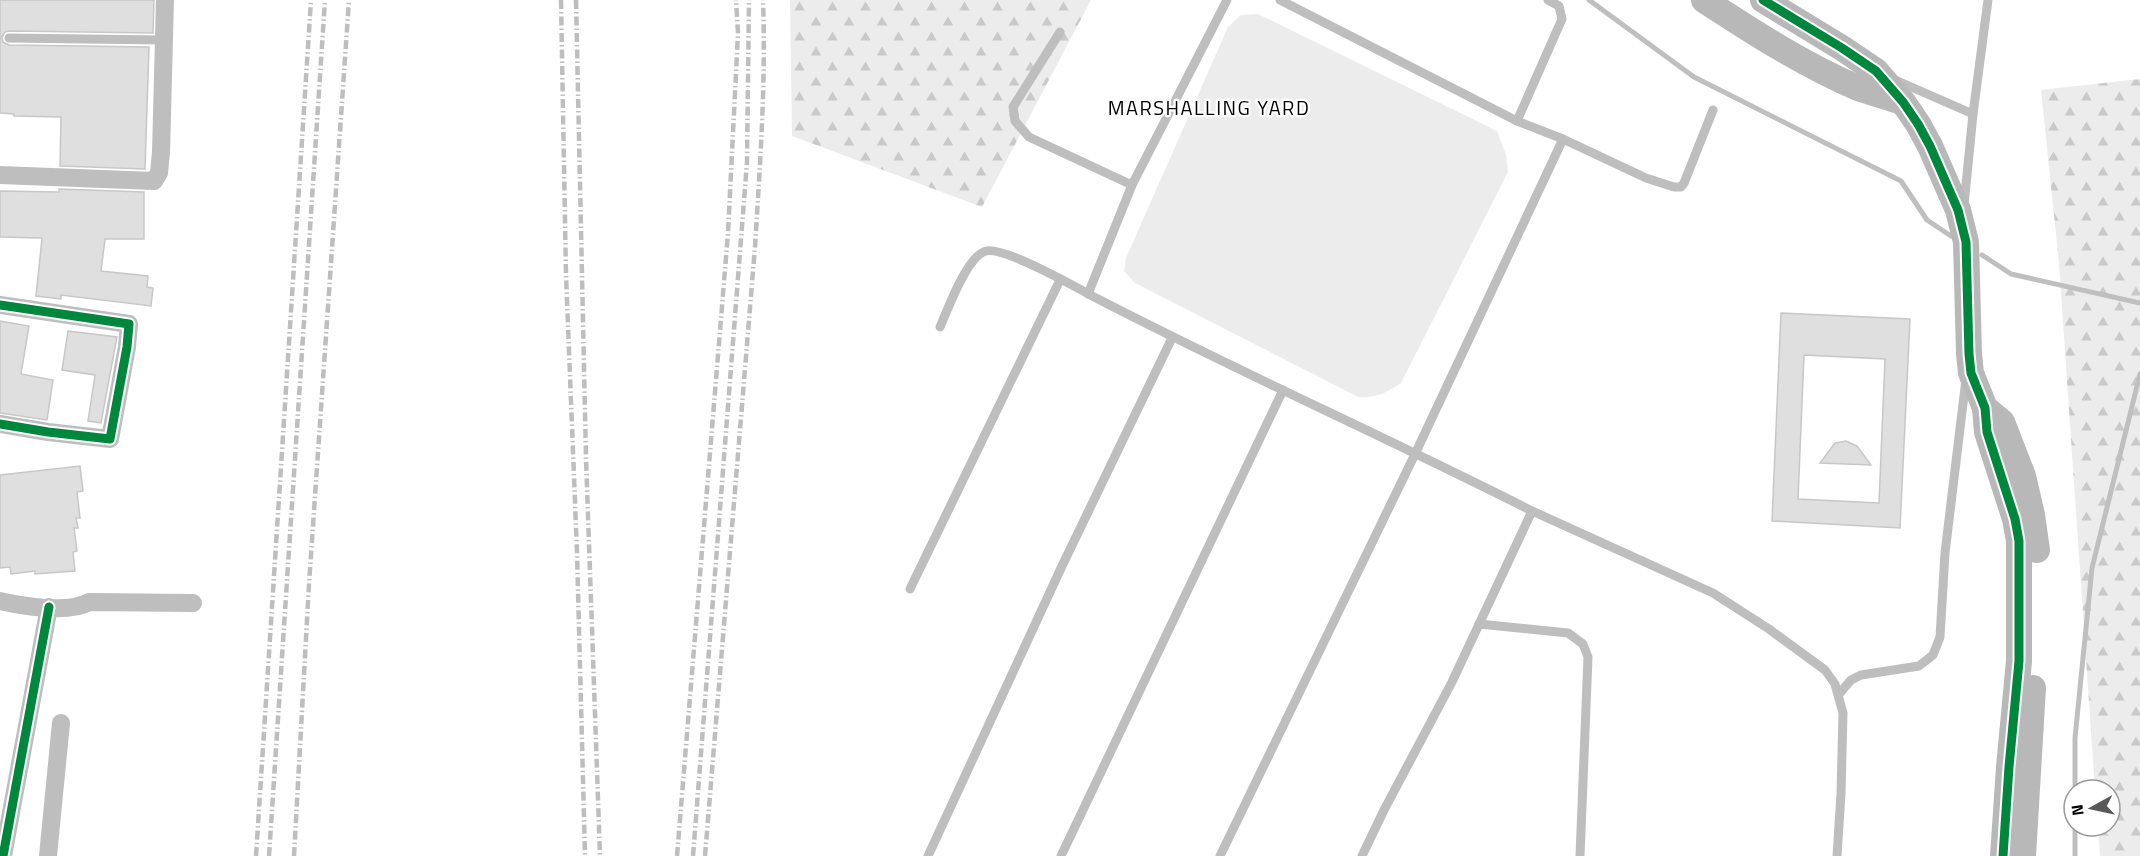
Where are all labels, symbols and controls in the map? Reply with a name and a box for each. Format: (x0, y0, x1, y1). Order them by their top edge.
district label: MARSHALLING YARD (1108, 92, 1310, 123)
north arrow (2062, 778, 2122, 838)
text: N (2064, 803, 2090, 817)

